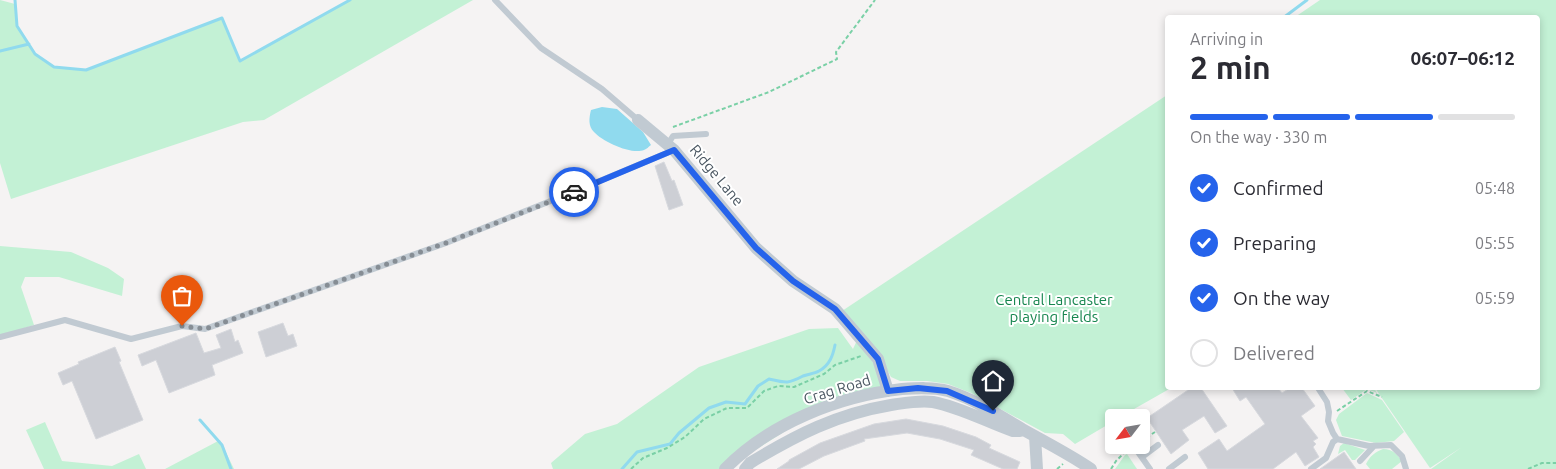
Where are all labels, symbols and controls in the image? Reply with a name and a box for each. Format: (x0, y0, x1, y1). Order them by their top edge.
text: Arriving in (1190, 30, 1263, 48)
text: 06:07–06:12 (1410, 47, 1515, 69)
text: 2 min (1190, 49, 1271, 85)
text: On the way · 330 m (1190, 128, 1327, 146)
street label: Ridge Lane (687, 141, 747, 209)
courier (549, 167, 599, 217)
icon: check (1190, 174, 1218, 202)
text: Confirmed (1233, 177, 1324, 199)
icon: car (560, 178, 588, 206)
text: 05:48 (1475, 179, 1515, 197)
icon: check (1190, 229, 1218, 257)
text: Preparing (1233, 232, 1317, 254)
text: 05:55 (1475, 234, 1515, 252)
pin (161, 275, 203, 326)
icon: bag (168, 282, 196, 310)
icon: check (1190, 284, 1218, 312)
text: On the way (1233, 287, 1330, 309)
text: 05:59 (1475, 289, 1515, 307)
park label: Central Lancaster playing fields (995, 291, 1113, 325)
text: Delivered (1233, 342, 1315, 364)
pin (972, 360, 1014, 411)
icon: home (979, 367, 1007, 395)
street label: Crag Road (801, 371, 873, 407)
north arrow (1105, 409, 1150, 454)
map controls (1105, 409, 1150, 454)

